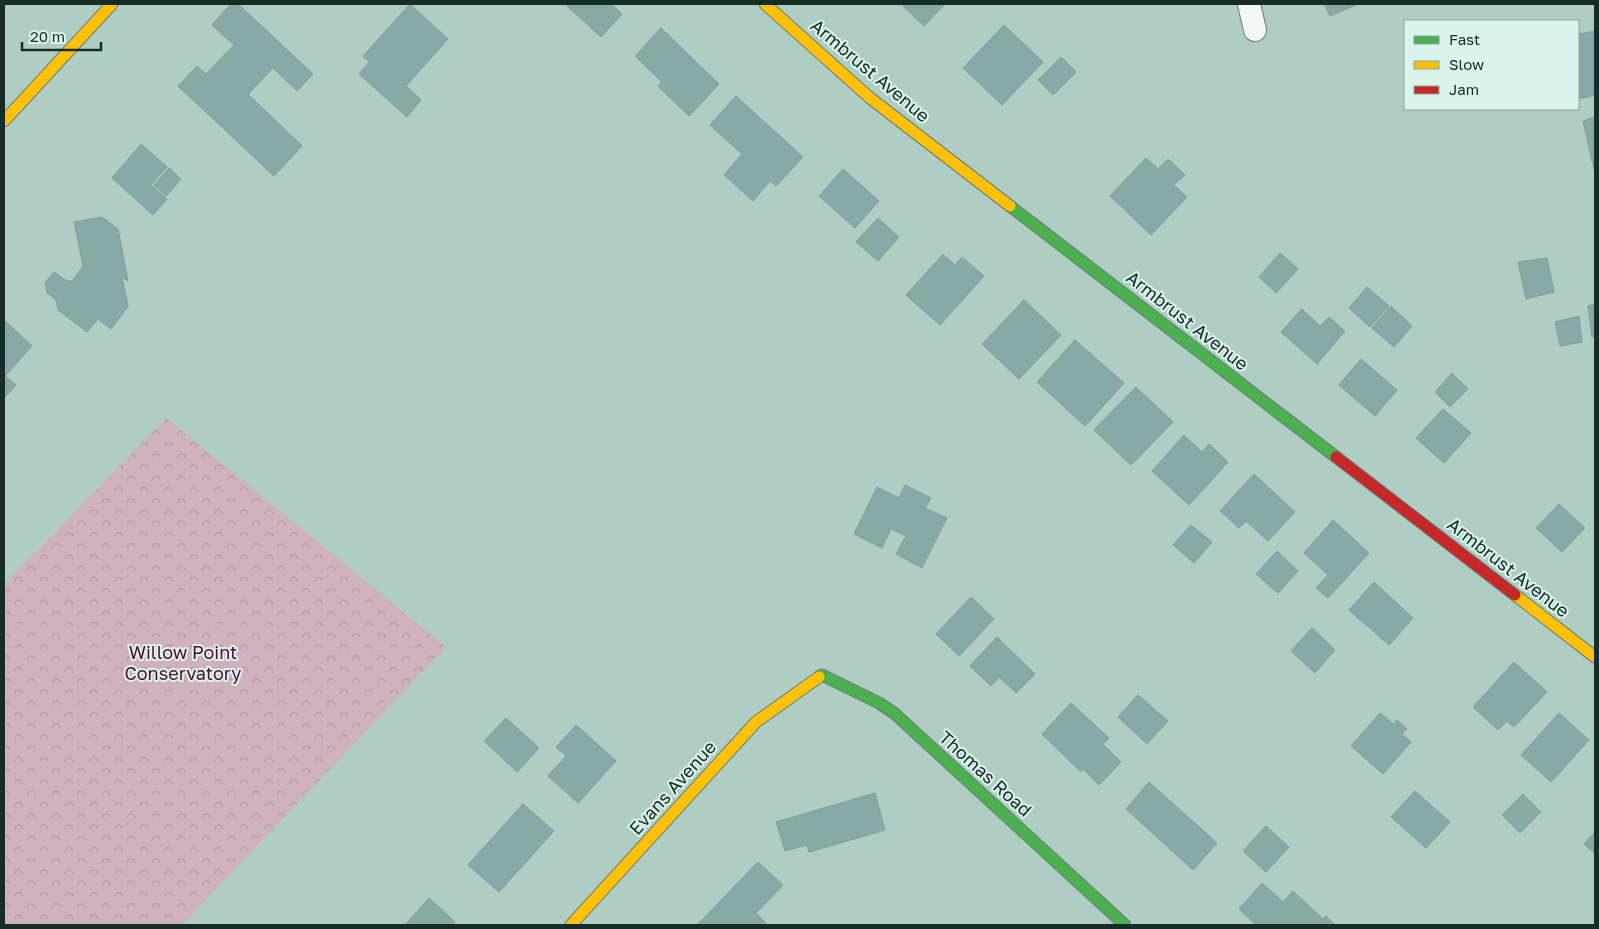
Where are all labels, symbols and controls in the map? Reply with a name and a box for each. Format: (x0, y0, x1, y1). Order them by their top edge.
street label: Armbrust Avenue (807, 14, 935, 126)
scale bar (22, 20, 101, 52)
legend (1404, 20, 1579, 110)
text: 20 m (30, 27, 65, 45)
text: Fast (1449, 30, 1480, 48)
text: Slow (1449, 55, 1484, 73)
text: Jam (1449, 80, 1479, 98)
street label: Armbrust Avenue (1122, 266, 1253, 375)
street label: Armbrust Avenue (1443, 513, 1574, 622)
park label: Willow Point Conservatory (125, 641, 241, 684)
street label: Thomas Road (935, 726, 1037, 821)
street label: Evans Avenue (624, 736, 720, 839)

